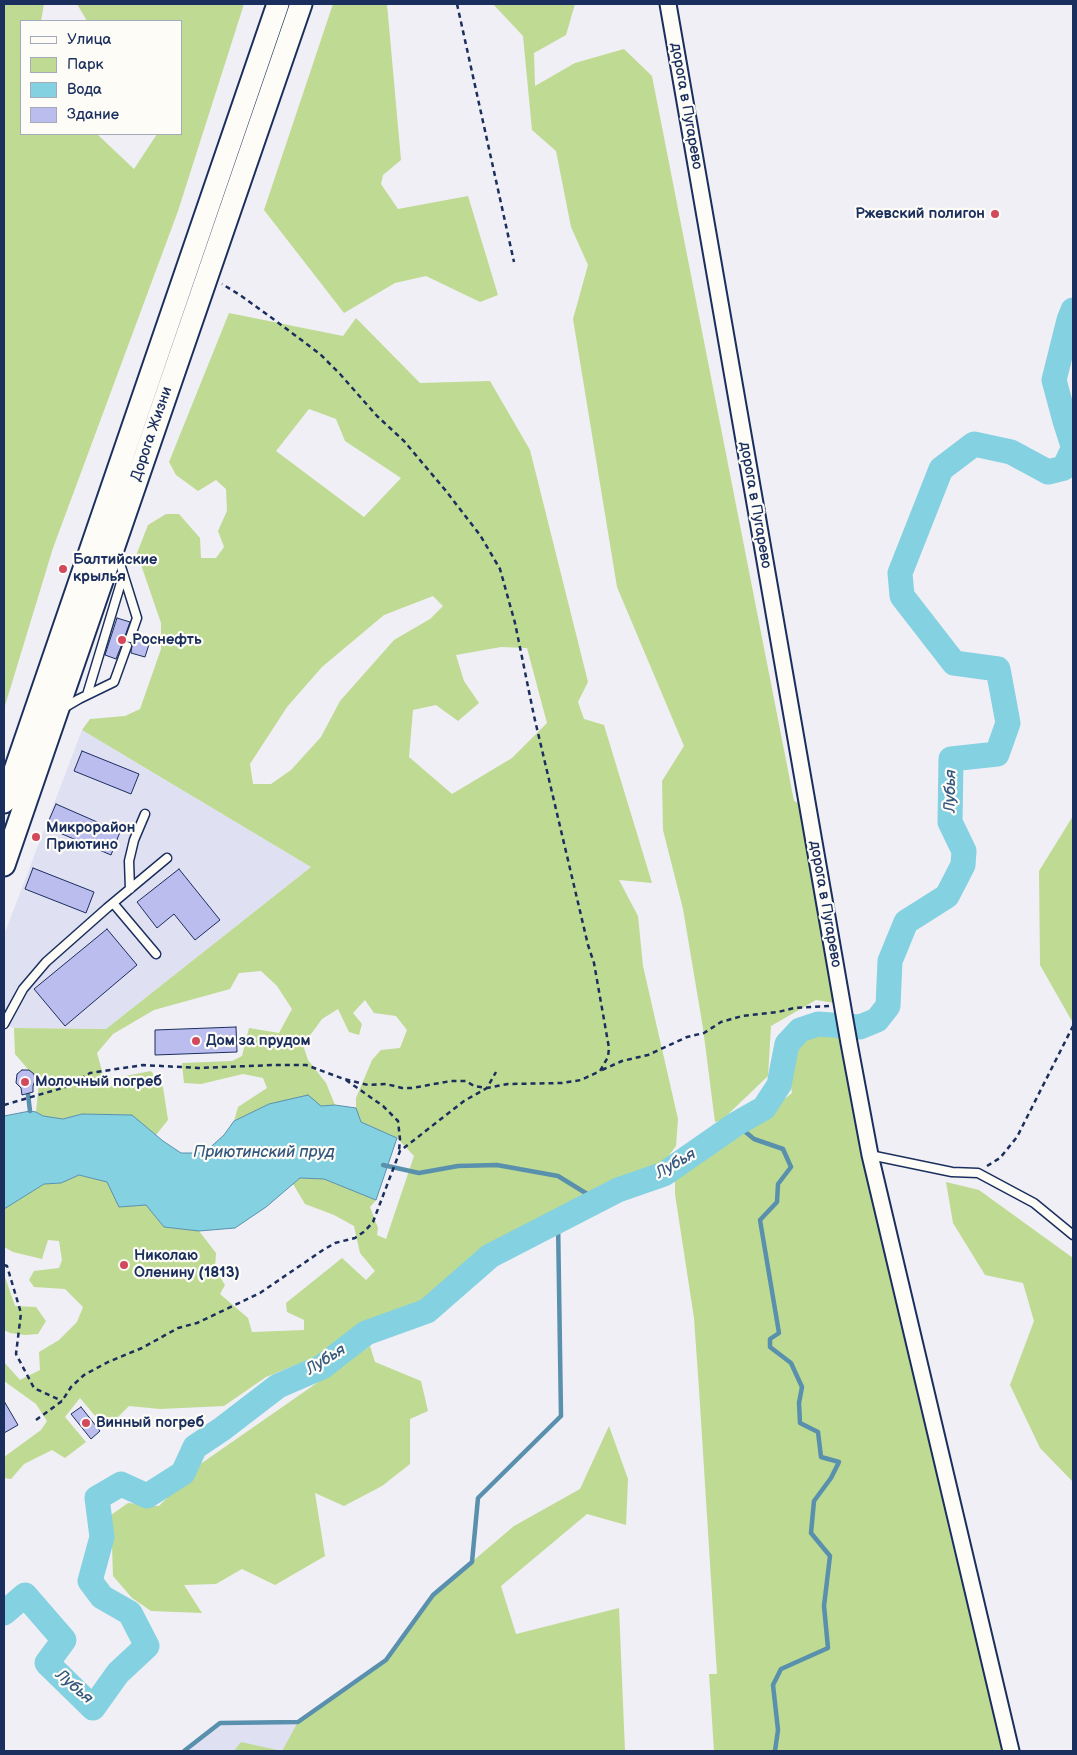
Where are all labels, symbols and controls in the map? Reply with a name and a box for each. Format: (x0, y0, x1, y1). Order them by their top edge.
legend (20, 20, 182, 135)
text: Улица (67, 30, 111, 49)
street label: дорога в Пугарево (666, 41, 706, 171)
text: Парк (67, 55, 104, 74)
text: Вода (67, 80, 102, 99)
text: Здание (67, 105, 119, 124)
place label: Ржевский полигон (855, 205, 985, 223)
marker: Ржевский полигон (989, 208, 1001, 220)
street label: Дорога Жизни (127, 384, 177, 484)
street label: дорога в Пугарево (735, 440, 775, 570)
place label: Балтийские крылья (73, 551, 157, 586)
marker: Балтийские крылья (57, 563, 69, 575)
place label: Роснефть (132, 631, 202, 649)
marker: Роснефть (116, 634, 128, 646)
water label: Лубья (941, 769, 961, 813)
place label: Микрорайон Приютино (46, 819, 135, 854)
marker: Микрорайон Приютино (30, 831, 42, 843)
street label: дорога в Пугарево (805, 839, 845, 969)
place label: Дом за прудом (206, 1032, 311, 1050)
marker: Дом за прудом (190, 1035, 202, 1047)
place label: Молочный погреб (35, 1073, 162, 1091)
marker: Молочный погреб (19, 1076, 31, 1088)
water label: Приютинский пруд (193, 1143, 335, 1163)
water label: Лубья (653, 1145, 699, 1183)
place label: Николаю Оленину (1813) (134, 1247, 240, 1282)
marker: Николаю Оленину (1813) (118, 1259, 130, 1271)
water label: Лубья (303, 1340, 349, 1380)
place label: Винный погреб (96, 1414, 204, 1432)
marker: Винный погреб (80, 1417, 92, 1429)
water label: Лубья (51, 1666, 97, 1708)

